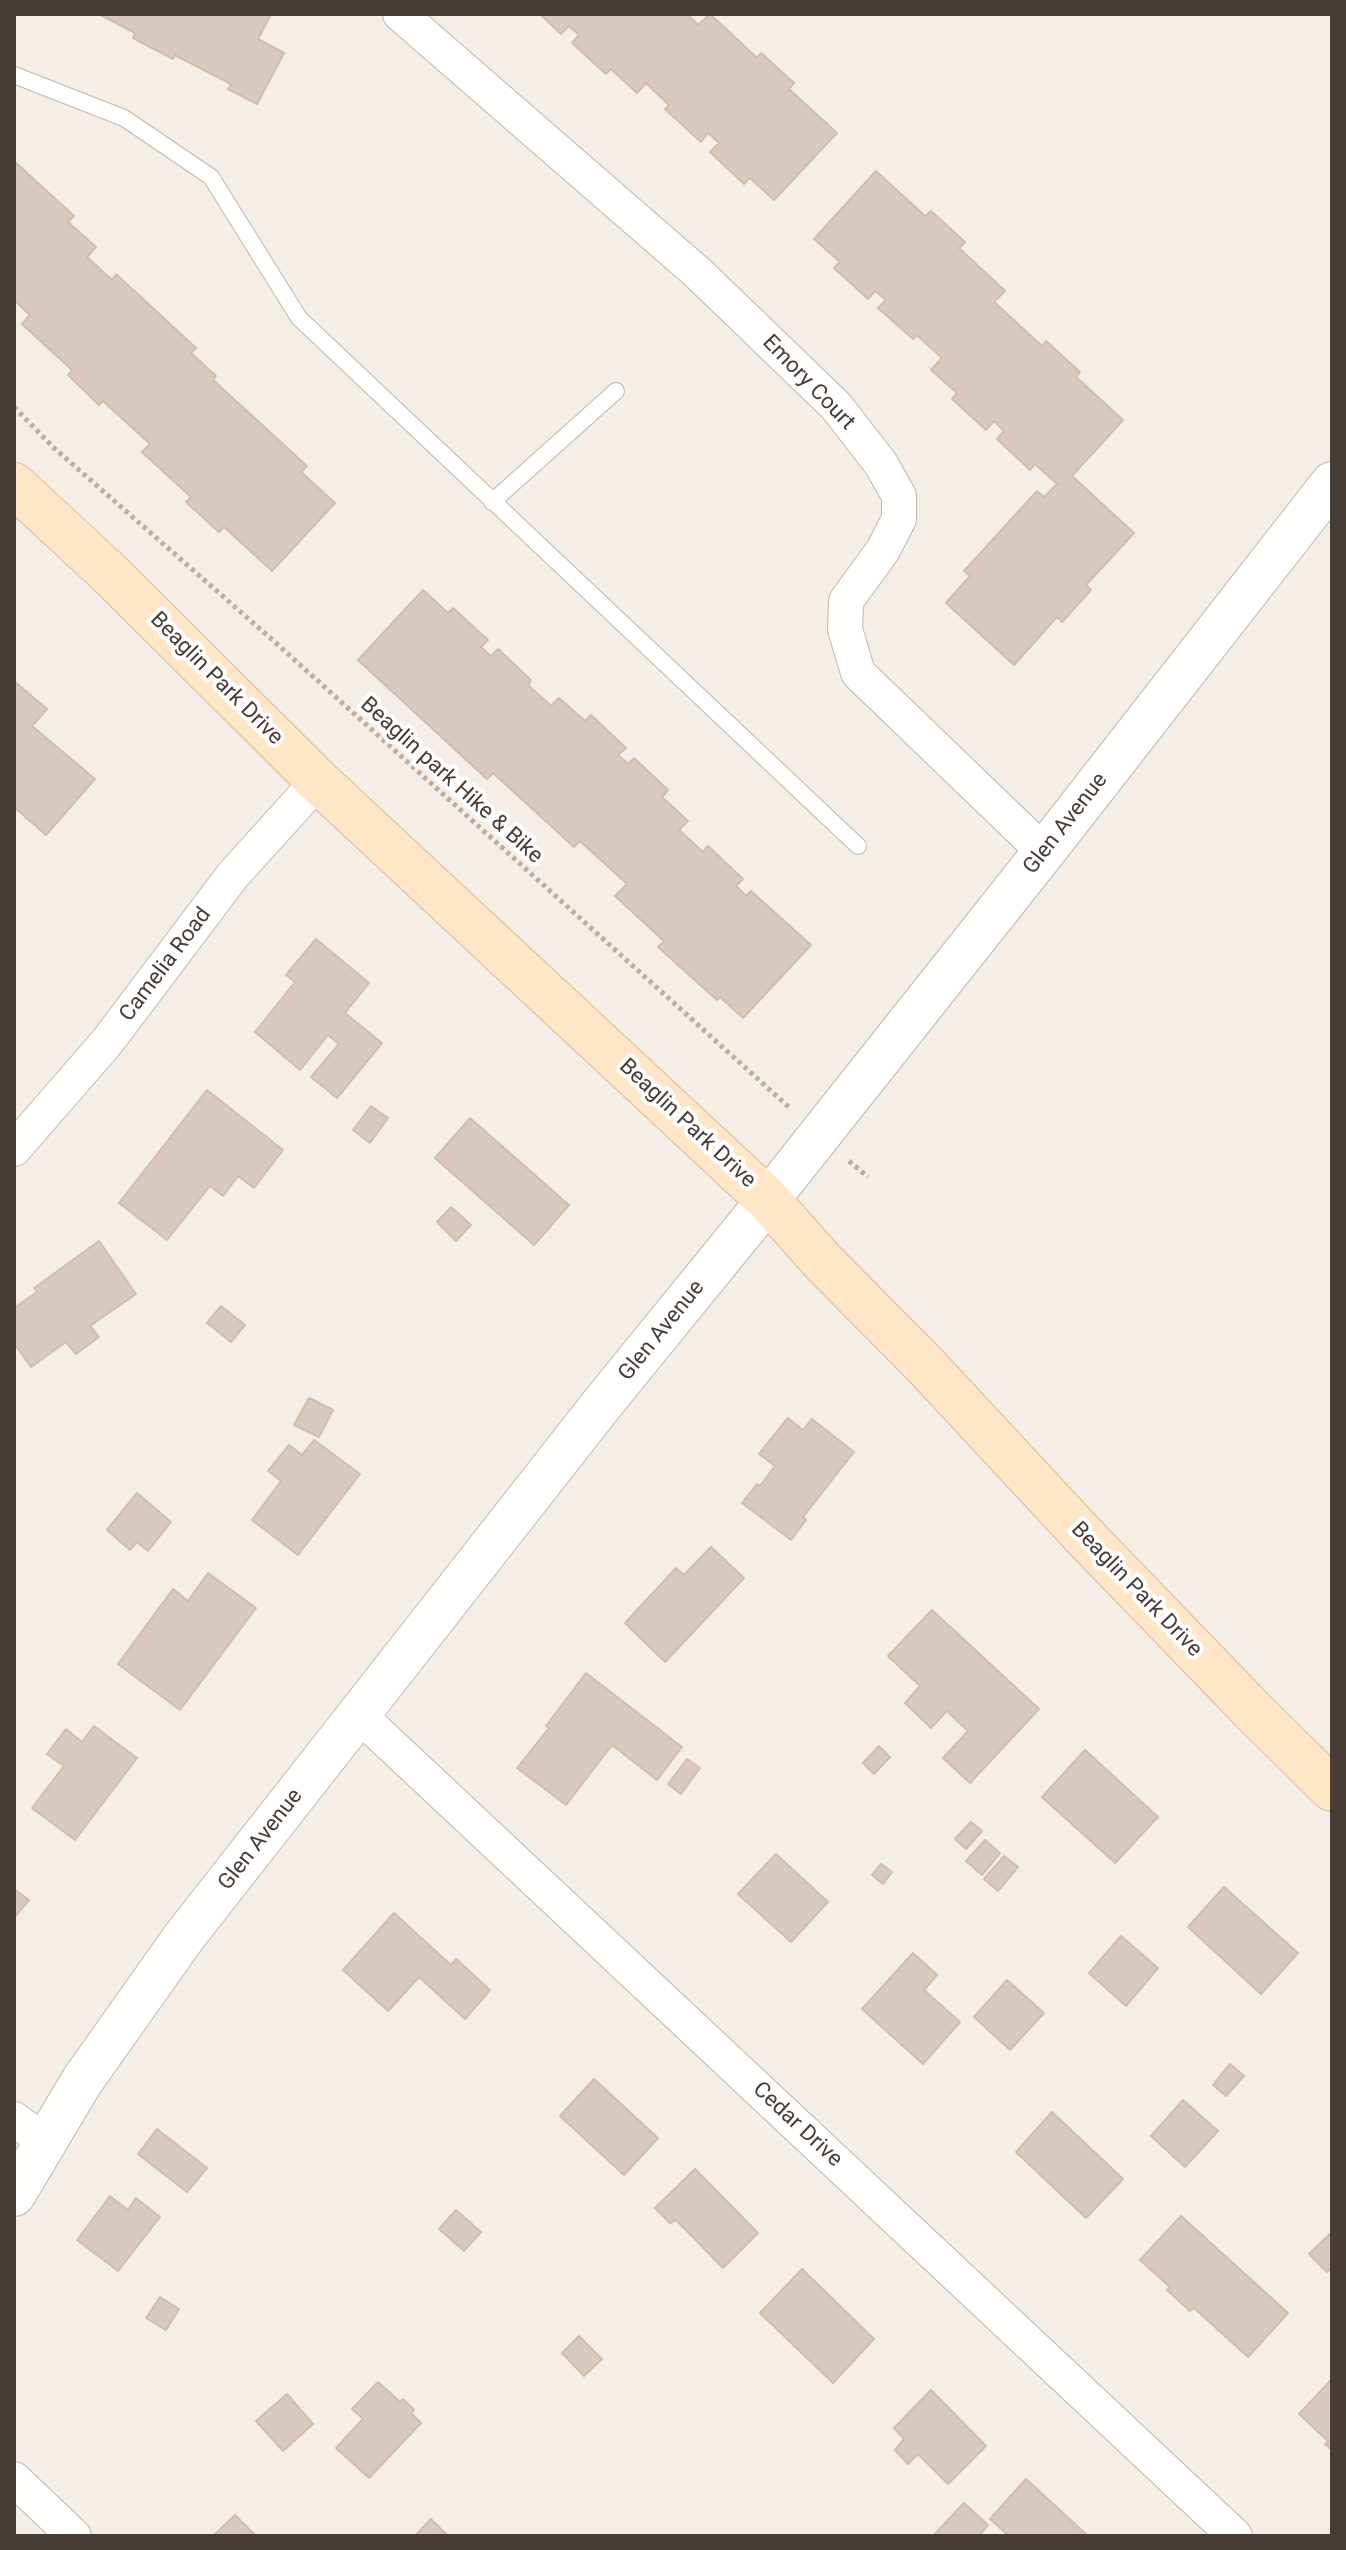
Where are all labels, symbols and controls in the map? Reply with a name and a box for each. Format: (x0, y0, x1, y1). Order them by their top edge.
street label: Emory Court (756, 330, 860, 436)
street label: Beaglin Park Drive (144, 607, 288, 751)
street label: Beaglin park Hike & Bike (354, 692, 548, 870)
street label: Glen Avenue (1018, 768, 1114, 880)
street label: Camelia Road (115, 903, 217, 1027)
street label: Beaglin Park Drive (613, 1054, 761, 1194)
street label: Glen Avenue (613, 1275, 711, 1387)
street label: Beaglin Park Drive (1065, 1517, 1207, 1663)
street label: Glen Avenue (213, 1784, 309, 1896)
street label: Cedar Drive (747, 2077, 847, 2173)

